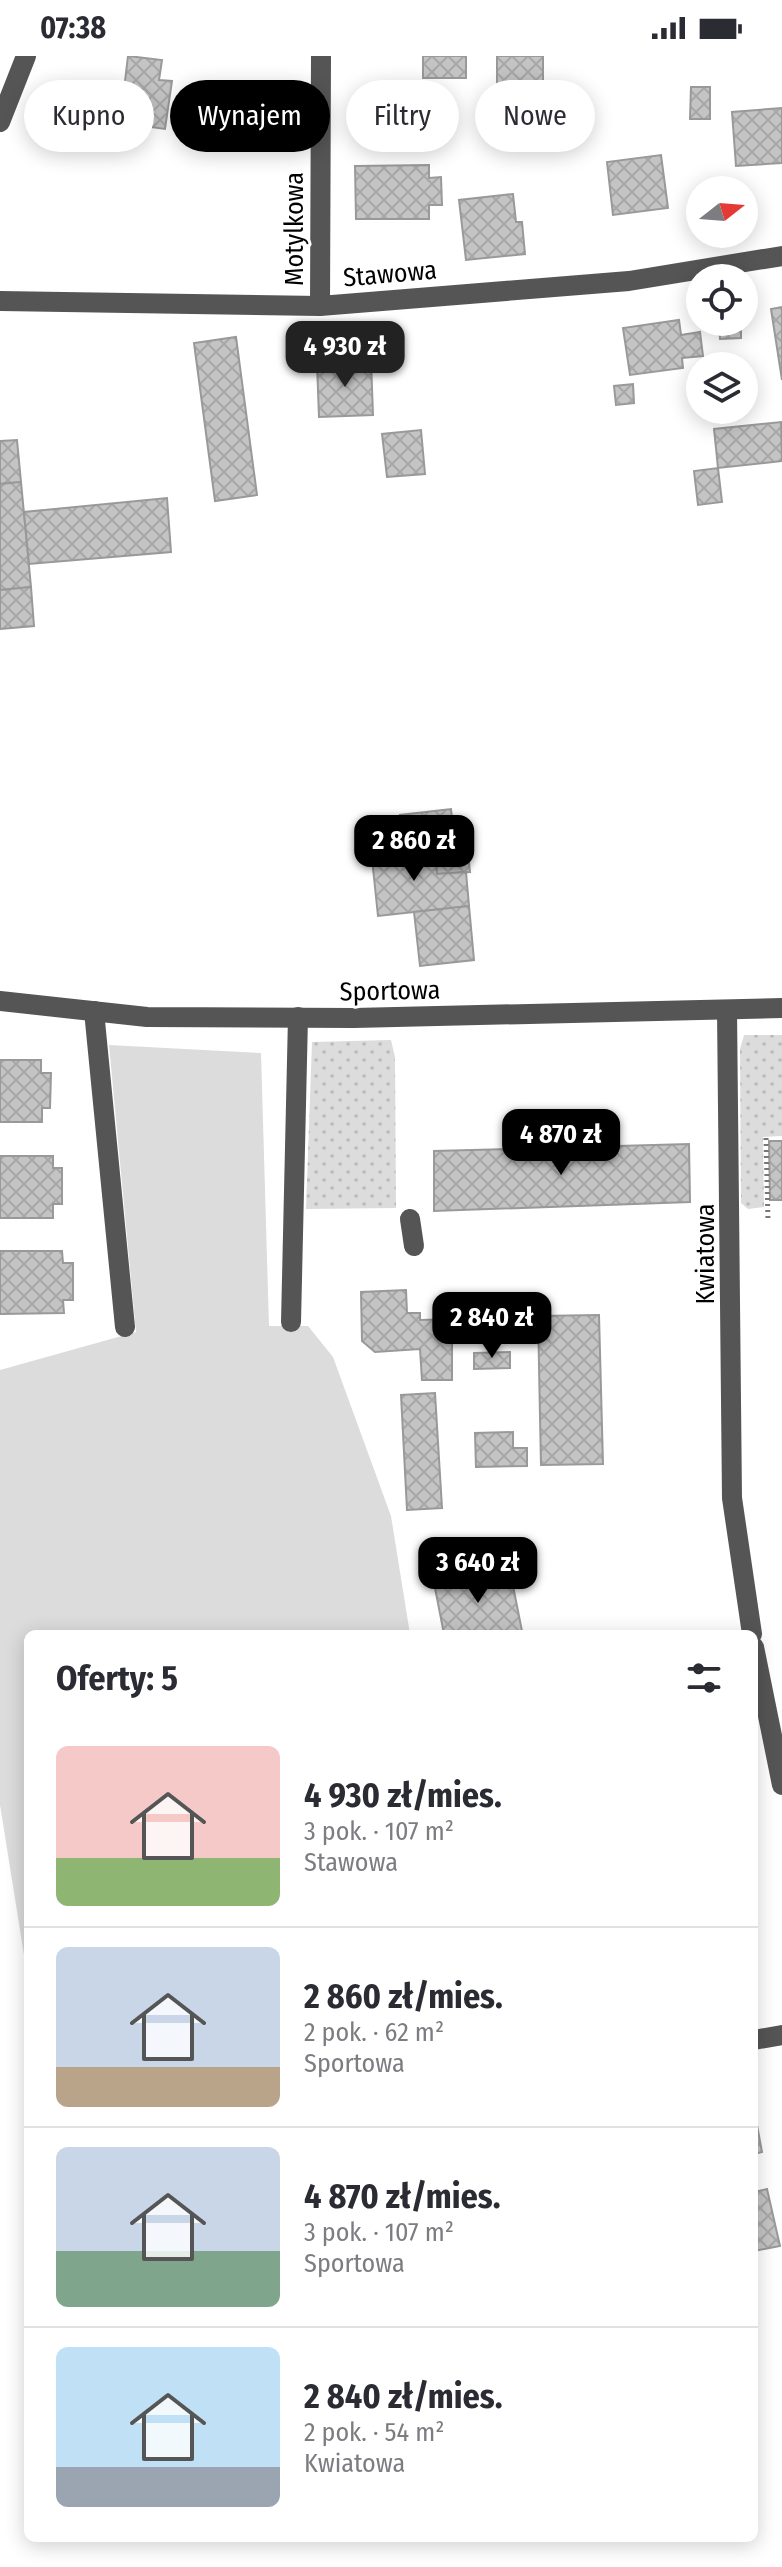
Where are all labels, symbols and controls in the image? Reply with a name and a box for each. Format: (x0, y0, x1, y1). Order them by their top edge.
text: 07:38 (40, 10, 106, 46)
chip: Kupno (24, 80, 154, 152)
chip: Wynajem (170, 80, 330, 152)
chip: Filtry (346, 80, 459, 152)
chip: Nowe (475, 80, 595, 152)
street label: Motylkowa (279, 172, 310, 286)
north arrow (686, 176, 758, 248)
map controls (686, 176, 758, 424)
street label: Stawowa (342, 254, 438, 294)
button: locate (686, 264, 758, 336)
pin: 4 930 zł (262, 321, 428, 389)
text: 4 930 zł (304, 331, 386, 362)
button: layers (686, 352, 758, 424)
pin: 2 860 zł (331, 815, 497, 883)
text: 2 860 zł (372, 825, 456, 856)
street label: Sportowa (339, 975, 441, 1007)
pin: 4 870 zł (478, 1109, 644, 1177)
text: 4 870 zł (520, 1119, 602, 1150)
street label: Kwiatowa (690, 1203, 721, 1305)
pin: 2 840 zł (409, 1292, 575, 1360)
text: 2 840 zł (450, 1302, 534, 1333)
pin: 3 640 zł (395, 1537, 561, 1605)
text: 3 640 zł (436, 1547, 520, 1578)
icon: filters (682, 1656, 726, 1700)
text: Oferty: 5 (56, 1658, 178, 1699)
text: 4 930 zł/mies. (304, 1775, 502, 1816)
icon: home (120, 1778, 216, 1874)
text: 3 pok. · 107 m² (304, 1816, 454, 1847)
text: Stawowa (304, 1847, 398, 1878)
text: 2 860 zł/mies. (304, 1976, 503, 2017)
icon: home (120, 1979, 216, 2075)
text: 2 pok. · 62 m² (304, 2017, 444, 2048)
text: Sportowa (304, 2048, 405, 2079)
text: 4 870 zł/mies. (304, 2176, 501, 2217)
icon: home (120, 2179, 216, 2275)
text: 3 pok. · 107 m² (304, 2217, 454, 2248)
text: Sportowa (304, 2248, 405, 2279)
text: 2 840 zł/mies. (304, 2376, 503, 2417)
icon: home (120, 2379, 216, 2475)
text: 2 pok. · 54 m² (304, 2417, 444, 2448)
text: Kwiatowa (304, 2448, 405, 2479)

